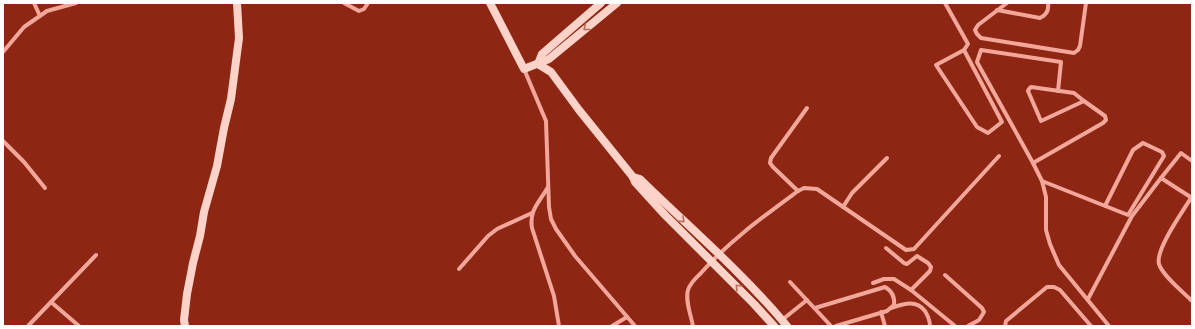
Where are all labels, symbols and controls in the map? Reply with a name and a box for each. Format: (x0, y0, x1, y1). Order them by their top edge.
one-way arrow (584, 23, 591, 30)
one-way arrow (677, 216, 685, 223)
one-way arrow (735, 284, 743, 292)

